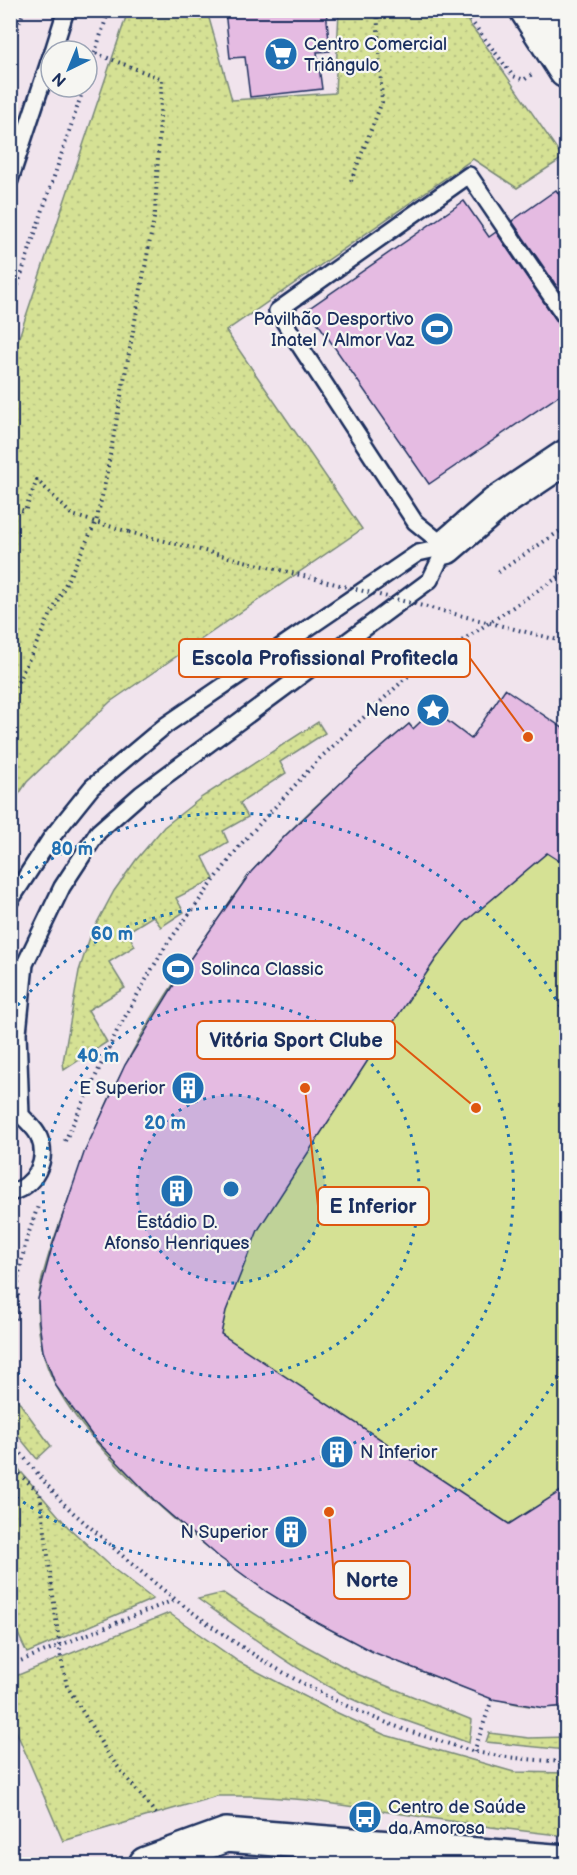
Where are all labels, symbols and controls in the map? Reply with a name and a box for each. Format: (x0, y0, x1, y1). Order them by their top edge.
place label: Centro Comercial Triângulo (304, 34, 447, 76)
supermarket icon: Centro Comercial Triângulo (263, 36, 299, 72)
north arrow (39, 39, 99, 99)
text: N (49, 68, 71, 90)
place label: Pavilhão Desportivo Inatel / Almor Vaz (253, 309, 414, 351)
sports icon: Pavilhão Desportivo Inatel / Almor Vaz (419, 311, 455, 347)
callout: Escola Profissional Profitecla (179, 639, 470, 677)
text: Escola Profissional Profitecla (191, 647, 459, 671)
place icon: Neno (415, 692, 451, 728)
place label: Neno (365, 700, 410, 721)
text: 80 m (51, 839, 93, 860)
text: 60 m (91, 924, 133, 945)
sports icon: Solinca Classic (160, 951, 196, 987)
place label: Solinca Classic (201, 959, 324, 980)
callout: Vitória Sport Clube (197, 1021, 395, 1059)
text: Vitória Sport Clube (209, 1029, 383, 1053)
text: 40 m (77, 1046, 119, 1067)
building icon: E Superior (170, 1070, 206, 1106)
place label: E Superior (79, 1078, 165, 1099)
text: 20 m (144, 1113, 186, 1134)
building icon: Estádio D. Afonso Henriques (159, 1173, 195, 1209)
centre of rings (221, 1179, 241, 1199)
callout: E Inferior (318, 1187, 429, 1225)
text: E Inferior (330, 1195, 417, 1219)
place label: Estádio D. Afonso Henriques (104, 1212, 250, 1254)
building icon: N Inferior (319, 1434, 355, 1470)
place label: N Inferior (360, 1442, 438, 1463)
building icon: N Superior (273, 1514, 309, 1550)
place label: N Superior (181, 1522, 268, 1543)
callout: Norte (334, 1561, 410, 1599)
text: Norte (346, 1569, 398, 1593)
place label: Centro de Saúde da Amorosa (388, 1797, 526, 1839)
bus stop icon: Centro de Saúde da Amorosa (347, 1799, 383, 1835)

